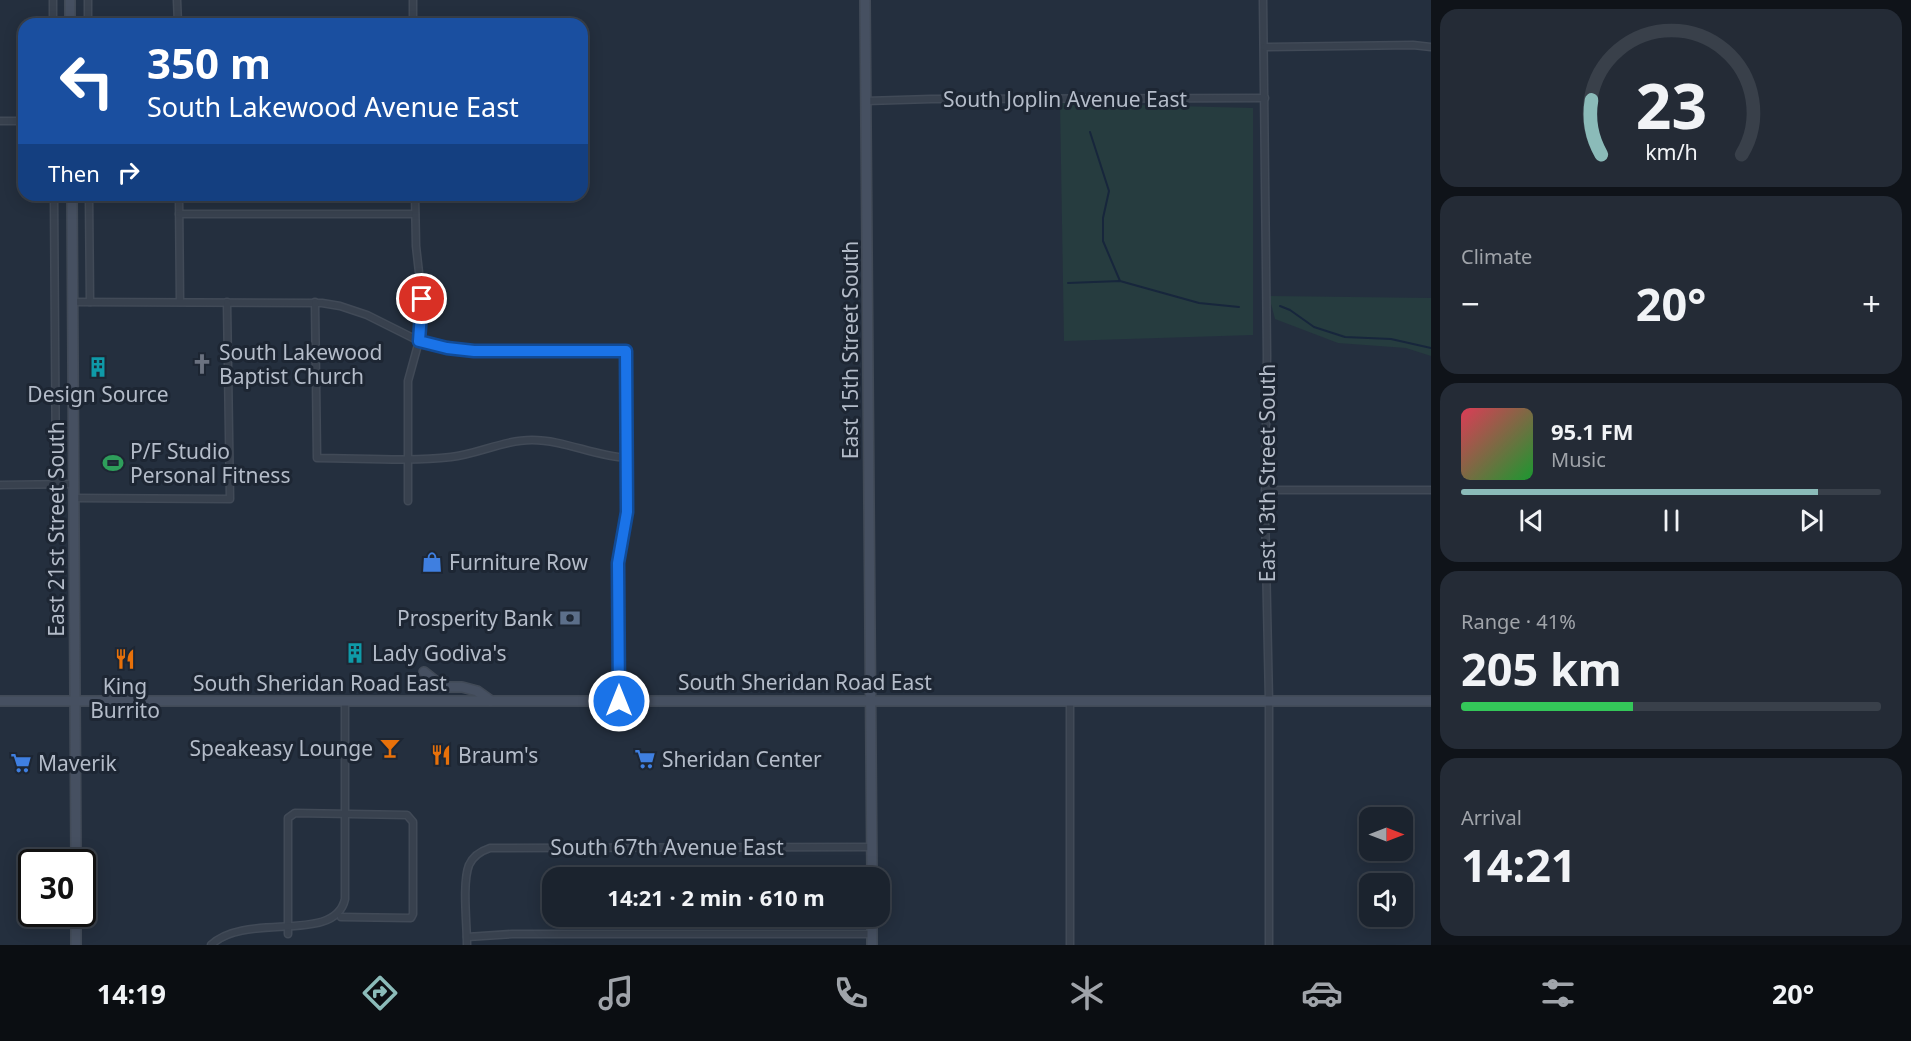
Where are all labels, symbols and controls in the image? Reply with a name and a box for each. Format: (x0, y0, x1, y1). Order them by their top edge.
text: 350 m (147, 34, 271, 91)
icon: left (48, 42, 126, 120)
text: 23 (1635, 62, 1707, 147)
street label: South Joplin Avenue East (943, 85, 1187, 113)
text: South Lakewood Avenue East (147, 88, 519, 125)
text: km/h (1645, 137, 1697, 166)
icon: right (112, 156, 145, 189)
text: Then (48, 158, 100, 188)
street label: East 15th Street South (836, 241, 864, 459)
text: Climate (1461, 243, 1532, 270)
pin (396, 273, 447, 324)
text: 20° (1636, 273, 1706, 334)
text: − (1461, 281, 1480, 326)
text: + (1862, 281, 1881, 326)
icon: arrive (405, 282, 438, 315)
place label: South Lakewood Baptist Church (219, 338, 382, 390)
church icon: South Lakewood Baptist Church (190, 352, 214, 376)
building icon: Design Source (86, 355, 110, 379)
street label: East 13th Street South (1253, 364, 1281, 582)
place label: Design Source (27, 380, 169, 408)
text: 95.1 FM (1551, 416, 1633, 446)
street label: East 21st Street South (42, 421, 70, 637)
place label: P/F Studio Personal Fitness (130, 437, 290, 489)
text: Music (1551, 446, 1606, 473)
sports icon: P/F Studio Personal Fitness (101, 451, 125, 475)
icon: previous (1515, 504, 1548, 537)
icon: pause (1655, 504, 1688, 537)
icon: next (1795, 504, 1828, 537)
place label: Furniture Row (449, 548, 588, 576)
shop icon: Furniture Row (420, 550, 444, 574)
place label: Prosperity Bank (397, 604, 554, 632)
bank icon: Prosperity Bank (558, 606, 582, 630)
text: Range · 41% (1461, 608, 1576, 635)
text: 205 km (1461, 638, 1622, 699)
place label: Lady Godiva's (372, 639, 507, 667)
building icon: Lady Godiva's (343, 641, 367, 665)
restaurant icon: King Burrito (113, 647, 137, 671)
street label: South Sheridan Road East (678, 668, 932, 696)
street label: South Sheridan Road East (193, 669, 447, 697)
position arrow (587, 669, 651, 733)
place label: King Burrito (90, 672, 160, 724)
place label: Speakeasy Lounge (189, 734, 373, 762)
bar icon: Speakeasy Lounge (378, 736, 402, 760)
place label: Braum's (458, 741, 538, 769)
restaurant icon: Braum's (429, 743, 453, 767)
place label: Sheridan Center (662, 745, 822, 773)
supermarket icon: Sheridan Center (633, 747, 657, 771)
place label: Maverik (38, 749, 117, 777)
supermarket icon: Maverik (9, 751, 33, 775)
text: Arrival (1461, 804, 1522, 831)
north arrow (1359, 807, 1413, 861)
map controls (1359, 807, 1413, 927)
street label: South 67th Avenue East (550, 833, 784, 861)
text: 14:21 (1461, 834, 1577, 895)
speed limit sign: 30 (18, 849, 96, 927)
button: sound (1359, 873, 1413, 927)
text: 14:21 · 2 min · 610 m (607, 882, 825, 912)
icon: directions (359, 972, 401, 1014)
icon: music (595, 972, 637, 1014)
icon: phone (830, 972, 872, 1014)
icon: climate (1066, 972, 1108, 1014)
icon: car (1301, 972, 1343, 1014)
icon: filters (1537, 972, 1579, 1014)
text: 14:19 (97, 975, 166, 1012)
text: 20° (1772, 975, 1814, 1012)

